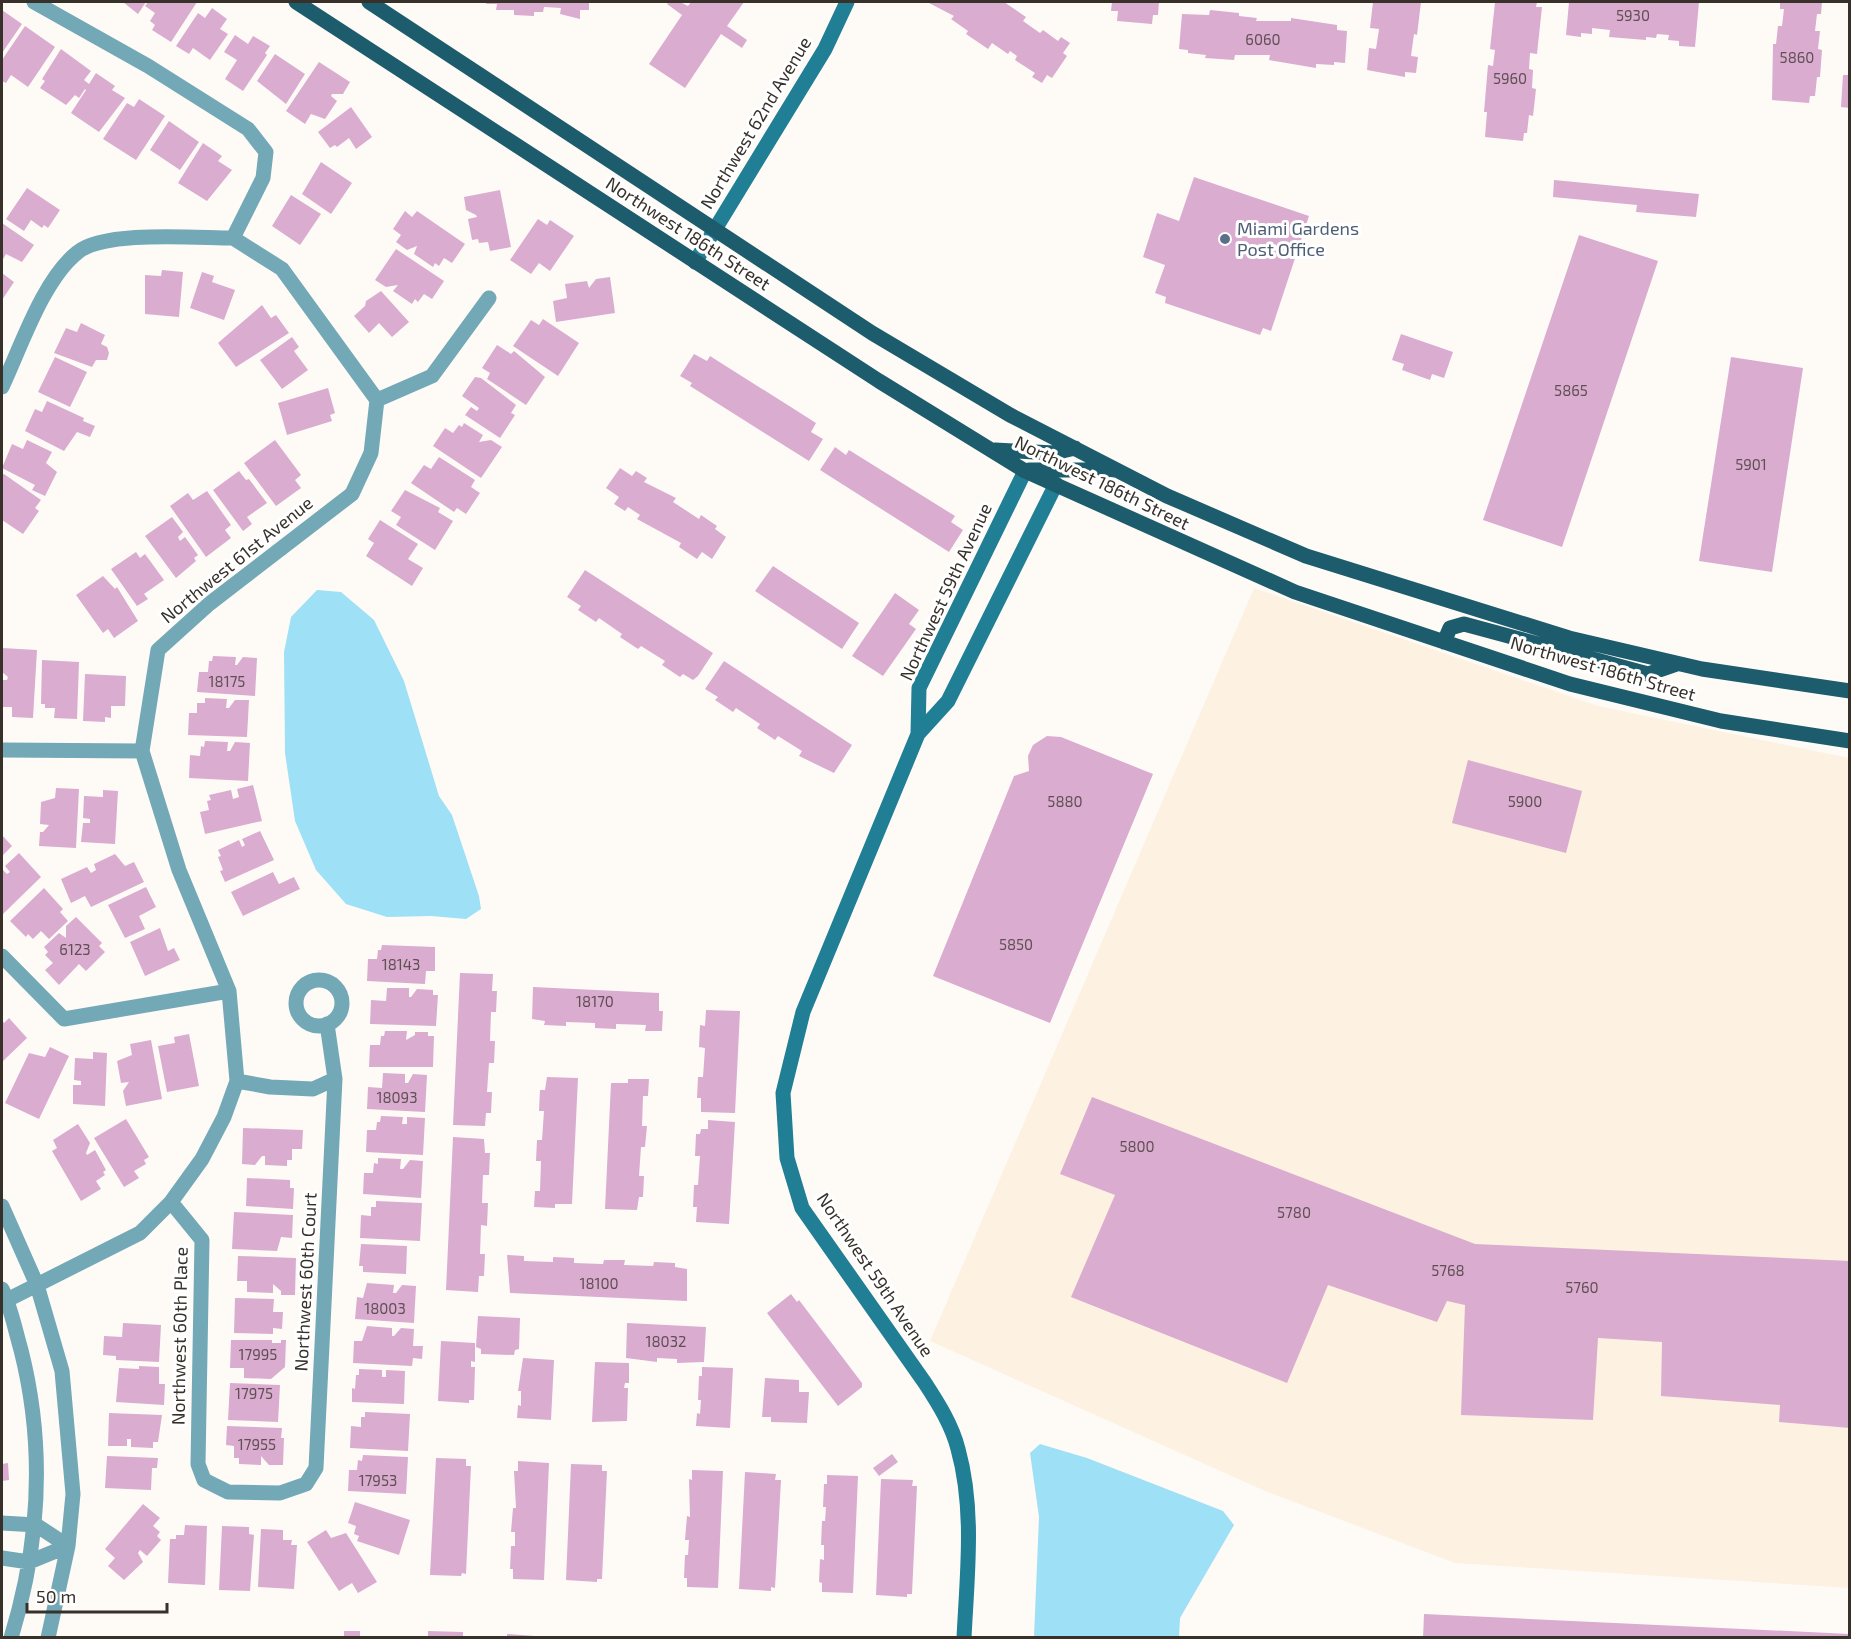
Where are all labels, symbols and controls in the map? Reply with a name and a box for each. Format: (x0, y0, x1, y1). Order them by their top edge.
house number: 5930 (1616, 6, 1650, 24)
house number: 6060 (1245, 30, 1281, 48)
street label: Northwest 62nd Avenue (695, 32, 815, 213)
house number: 5860 (1780, 48, 1814, 66)
house number: 5960 (1493, 69, 1527, 87)
street label: Northwest 186th Street (602, 172, 775, 295)
place label: Miami Gardens Post Office (1237, 217, 1359, 260)
marker: Miami Gardens Post Office (1218, 232, 1232, 246)
house number: 5865 (1554, 381, 1588, 399)
street label: Northwest 186th Street (1011, 430, 1194, 534)
house number: 5901 (1735, 455, 1767, 473)
street label: Northwest 61st Avenue (156, 491, 317, 627)
street label: Northwest 59th Avenue (894, 499, 996, 684)
street label: Northwest 186th Street (1508, 631, 1699, 705)
house number: 18175 (209, 672, 245, 690)
house number: 5880 (1047, 792, 1083, 810)
house number: 5900 (1508, 792, 1542, 810)
house number: 5850 (999, 935, 1033, 953)
house number: 6123 (59, 940, 91, 958)
house number: 18143 (382, 955, 420, 973)
house number: 18170 (576, 992, 614, 1010)
house number: 18093 (376, 1088, 418, 1106)
house number: 5800 (1119, 1137, 1155, 1155)
street label: Northwest 59th Avenue (813, 1188, 939, 1361)
street label: Northwest 60th Court (289, 1192, 321, 1372)
house number: 5780 (1277, 1203, 1311, 1221)
street label: Northwest 60th Place (166, 1247, 192, 1425)
house number: 5768 (1431, 1261, 1465, 1279)
house number: 18100 (579, 1274, 619, 1292)
house number: 5760 (1565, 1278, 1599, 1296)
house number: 18003 (364, 1299, 406, 1317)
house number: 18032 (646, 1332, 686, 1350)
house number: 17995 (239, 1345, 277, 1363)
house number: 17975 (235, 1384, 273, 1402)
house number: 17955 (238, 1435, 276, 1453)
house number: 17953 (359, 1471, 397, 1489)
scale bar (27, 1576, 166, 1614)
text: 50 m (36, 1585, 76, 1607)

